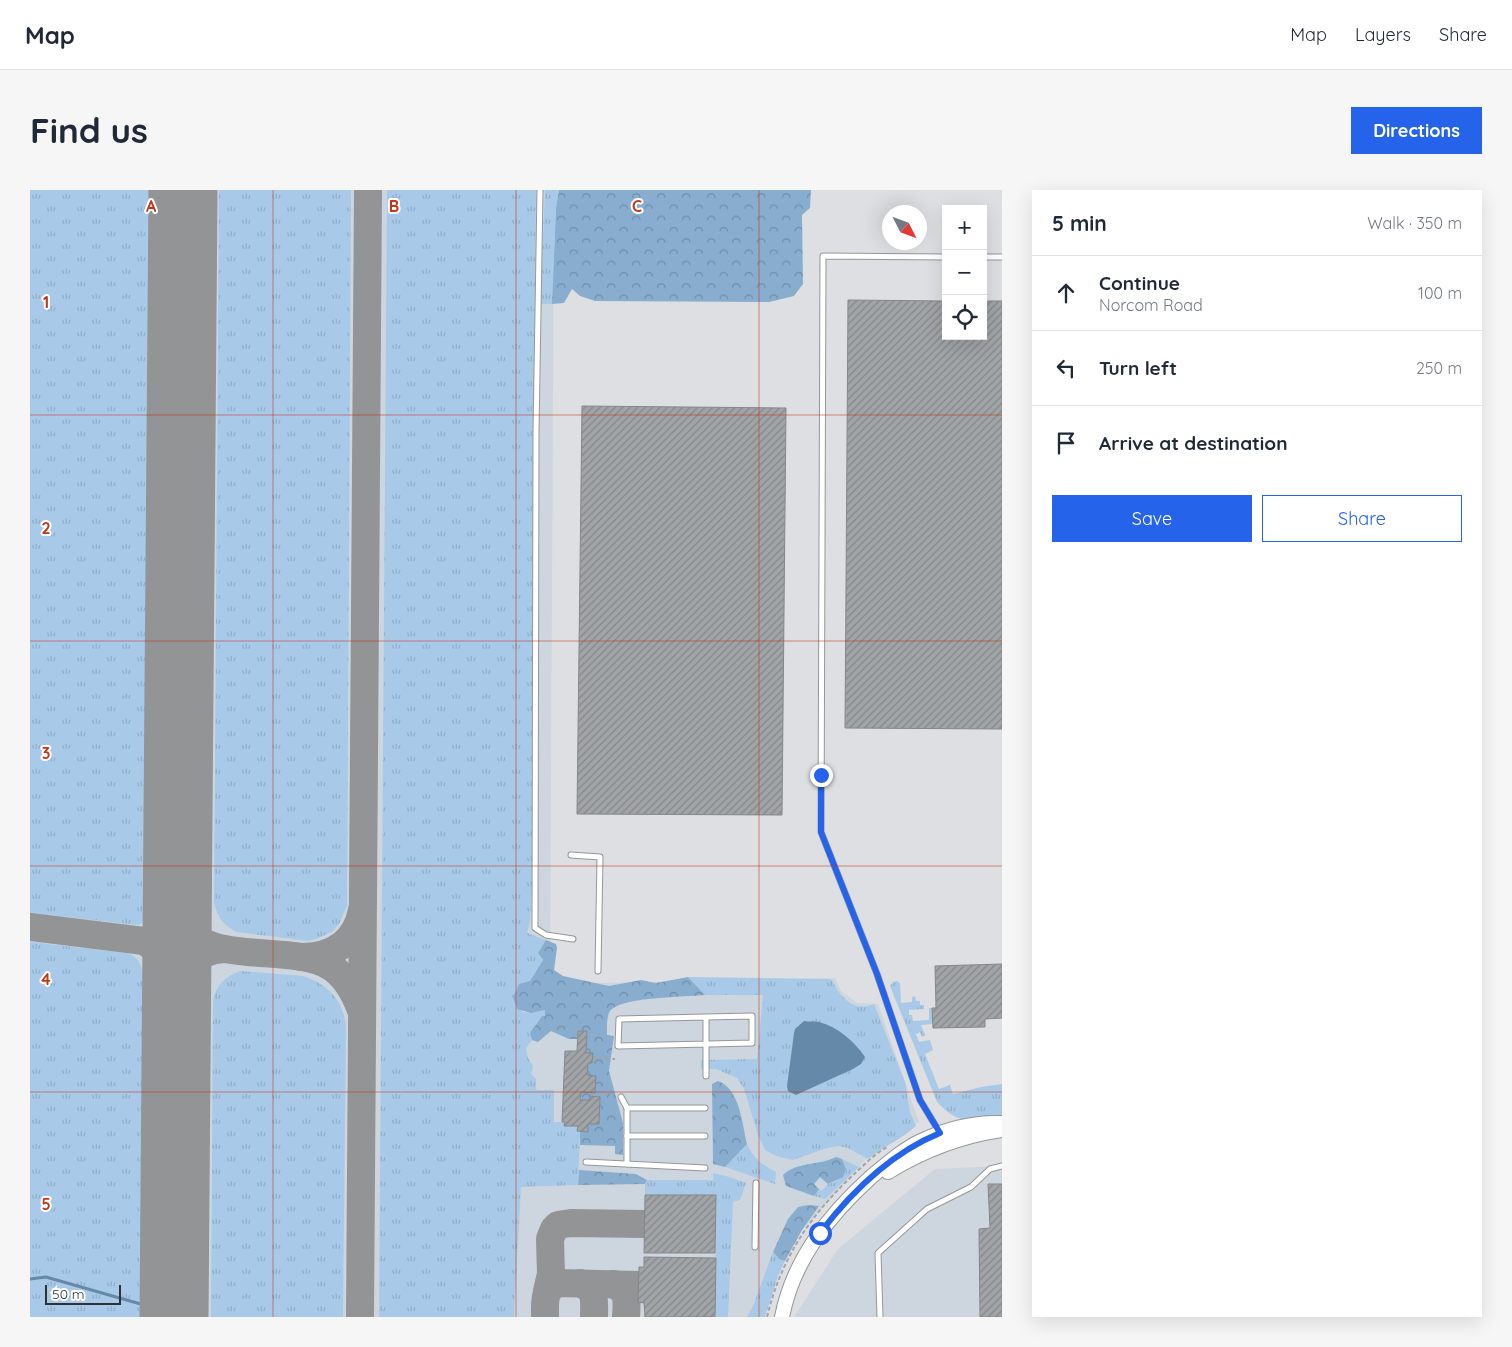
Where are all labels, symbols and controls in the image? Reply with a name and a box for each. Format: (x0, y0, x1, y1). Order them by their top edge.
text: Map (25, 20, 75, 50)
text: Map (1290, 23, 1327, 46)
text: Layers (1355, 23, 1411, 46)
text: Share (1439, 23, 1487, 46)
button: Directions (1351, 107, 1482, 154)
text: Find us (30, 108, 148, 152)
text: A (146, 196, 157, 216)
text: B (389, 196, 399, 216)
text: C (632, 196, 642, 216)
north arrow (882, 205, 927, 250)
map controls (942, 205, 987, 340)
button: + (942, 205, 987, 250)
text: 5 min (1052, 210, 1107, 236)
text: Walk · 350 m (1367, 213, 1462, 233)
button: − (942, 250, 987, 295)
text: Continue (1099, 271, 1180, 295)
icon: ahead (1052, 279, 1080, 307)
text: 100 m (1418, 283, 1462, 303)
text: 1 (43, 292, 49, 312)
button: locate (942, 295, 987, 340)
text: Norcom Road (1099, 295, 1203, 315)
icon: left (1052, 354, 1080, 382)
text: Turn left (1099, 356, 1177, 380)
text: 250 m (1416, 358, 1462, 378)
icon: arrive (1052, 429, 1080, 457)
text: Arrive at destination (1099, 431, 1288, 455)
button: Save (1052, 495, 1252, 542)
button: Share (1262, 495, 1462, 542)
text: 2 (41, 518, 51, 538)
text: 3 (42, 743, 50, 763)
route end (810, 764, 833, 787)
text: 4 (41, 969, 51, 989)
text: 5 (41, 1194, 51, 1214)
route start (809, 1222, 832, 1245)
scale bar (45, 1282, 121, 1305)
text: 50 m (52, 1285, 85, 1303)

